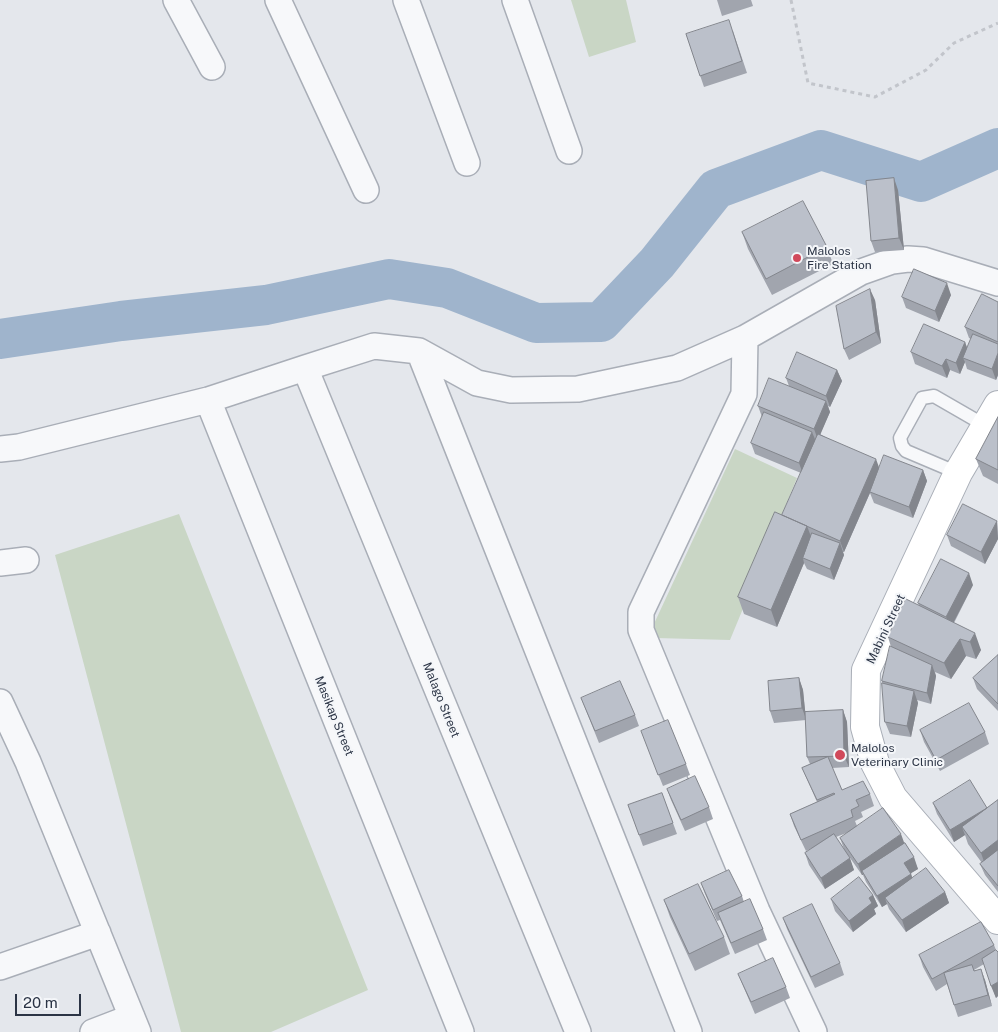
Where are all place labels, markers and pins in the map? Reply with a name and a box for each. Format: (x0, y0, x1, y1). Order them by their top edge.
place label: Malolos Fire Station (807, 244, 872, 272)
marker: Malolos Fire Station (791, 252, 803, 264)
place label: Malolos Veterinary Clinic (851, 741, 943, 769)
marker: Malolos Veterinary Clinic (833, 748, 847, 762)

